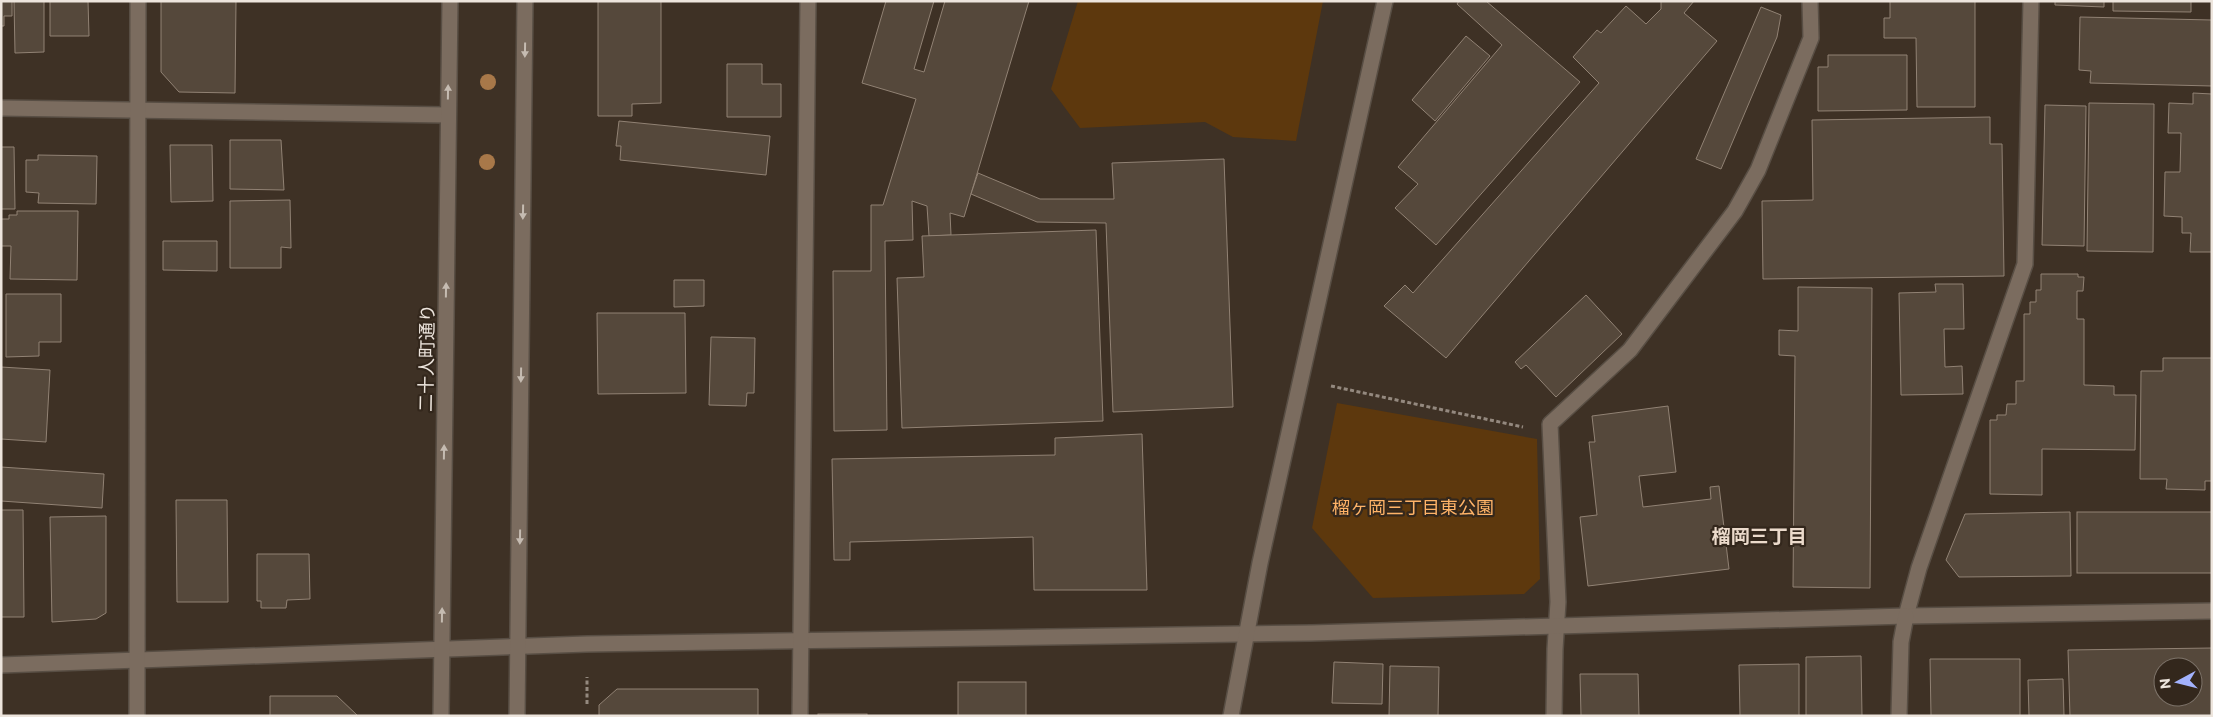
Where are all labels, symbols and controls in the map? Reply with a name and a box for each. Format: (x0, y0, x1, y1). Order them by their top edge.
one-way arrow (521, 42, 529, 58)
one-way arrow (445, 84, 453, 100)
one-way arrow (519, 205, 527, 221)
one-way arrow (442, 281, 450, 297)
street label: 二十人町通り (414, 304, 438, 412)
one-way arrow (517, 367, 525, 383)
one-way arrow (440, 444, 448, 460)
park label: 榴ヶ岡三丁目東公園 (1332, 496, 1494, 518)
district label: 榴岡三丁目 (1711, 524, 1807, 547)
one-way arrow (515, 530, 523, 546)
one-way arrow (438, 606, 446, 622)
north arrow (2153, 657, 2203, 707)
text: N (2156, 677, 2174, 690)

